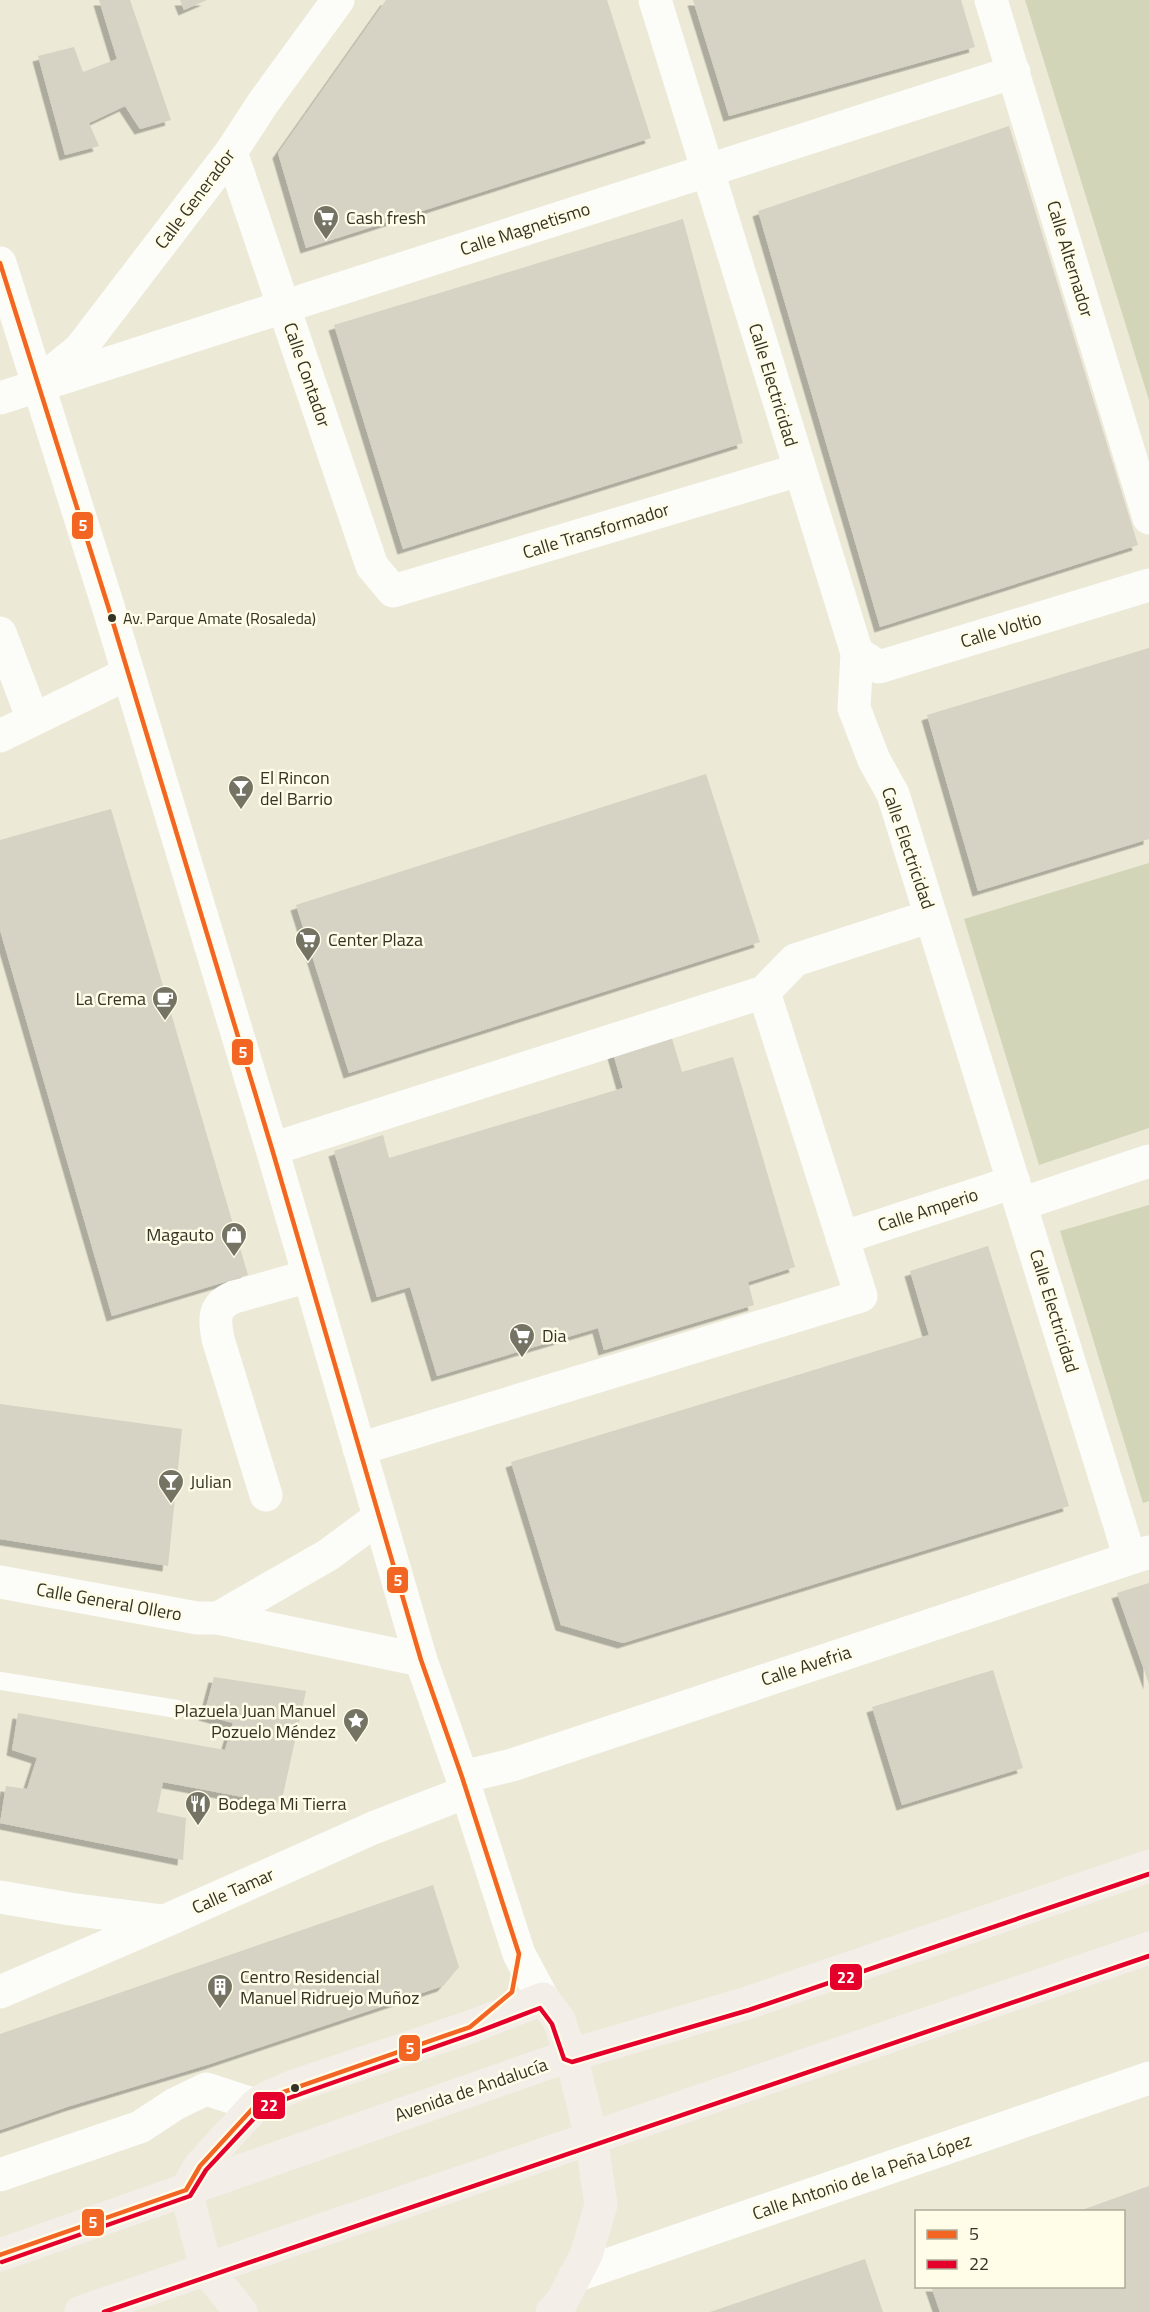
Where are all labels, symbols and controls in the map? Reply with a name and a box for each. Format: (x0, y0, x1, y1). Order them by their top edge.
street label: Calle Generador (148, 143, 241, 255)
street label: Calle Magnetismo (456, 195, 593, 262)
street label: Calle Alternador (1040, 197, 1101, 320)
supermarket icon: Cash fresh (311, 203, 341, 241)
place label: Cash fresh (346, 204, 426, 231)
street label: Calle Contador (277, 319, 338, 431)
street label: Calle Electricidad (742, 320, 805, 450)
street label: Calle Transformador (519, 495, 673, 566)
line badge: 5 (71, 511, 94, 540)
text: 5 (79, 513, 88, 537)
street label: Calle Voltio (957, 604, 1045, 655)
place label: Av. Parque Amate (Rosaleda) (123, 606, 316, 630)
marker: Av. Parque Amate (Rosaleda) (106, 612, 118, 624)
place label: El Rincon del Barrio (260, 764, 333, 812)
bar icon: El Rincon del Barrio (226, 773, 256, 811)
street label: Calle Electricidad (875, 783, 942, 913)
supermarket icon: Center Plaza (293, 925, 323, 963)
place label: Center Plaza (328, 926, 423, 953)
cafe icon: La Crema (150, 984, 180, 1022)
place label: La Crema (75, 985, 146, 1012)
line badge: 5 (231, 1038, 254, 1066)
text: 5 (239, 1040, 248, 1064)
street label: Calle Amperio (874, 1181, 982, 1238)
shop icon: Magauto (219, 1220, 249, 1258)
place label: Magauto (146, 1221, 214, 1248)
street label: Calle Electricidad (1023, 1246, 1086, 1376)
supermarket icon: Dia (507, 1321, 537, 1359)
place label: Dia (542, 1322, 567, 1349)
bar icon: Julian (156, 1467, 186, 1505)
place label: Julian (190, 1468, 232, 1495)
line badge: 5 (386, 1566, 409, 1594)
text: 5 (394, 1568, 403, 1592)
street label: Calle General Ollero (34, 1575, 184, 1628)
street label: Calle Avefria (757, 1638, 854, 1693)
place label: Plazuela Juan Manuel Pozuelo Méndez (174, 1697, 336, 1745)
place icon: Plazuela Juan Manuel Pozuelo Méndez (341, 1706, 371, 1744)
restaurant icon: Bodega Mi Tierra (183, 1789, 213, 1827)
place label: Bodega Mi Tierra (218, 1790, 346, 1817)
street label: Calle Tamar (187, 1860, 278, 1921)
place label: Centro Residencial Manuel Ridruejo Muñoz (240, 1963, 419, 2011)
line badge: 22 (829, 1963, 863, 1991)
text: 22 (837, 1965, 855, 1989)
building icon: Centro Residencial Manuel Ridruejo Muñoz (205, 1972, 235, 2010)
line badge: 5 (398, 2034, 421, 2062)
text: 5 (406, 2036, 415, 2060)
street label: Avenida de Andalucía (391, 2051, 551, 2128)
unlabelled marker (289, 2082, 301, 2094)
line badge: 22 (252, 2091, 286, 2120)
text: 22 (260, 2093, 278, 2117)
street label: Calle Antonio de la Peña López (749, 2126, 975, 2227)
line badge: 5 (81, 2208, 105, 2237)
text: 5 (89, 2210, 98, 2234)
legend (915, 2210, 1125, 2288)
text: 5 (969, 2220, 979, 2247)
text: 22 (969, 2250, 989, 2277)

